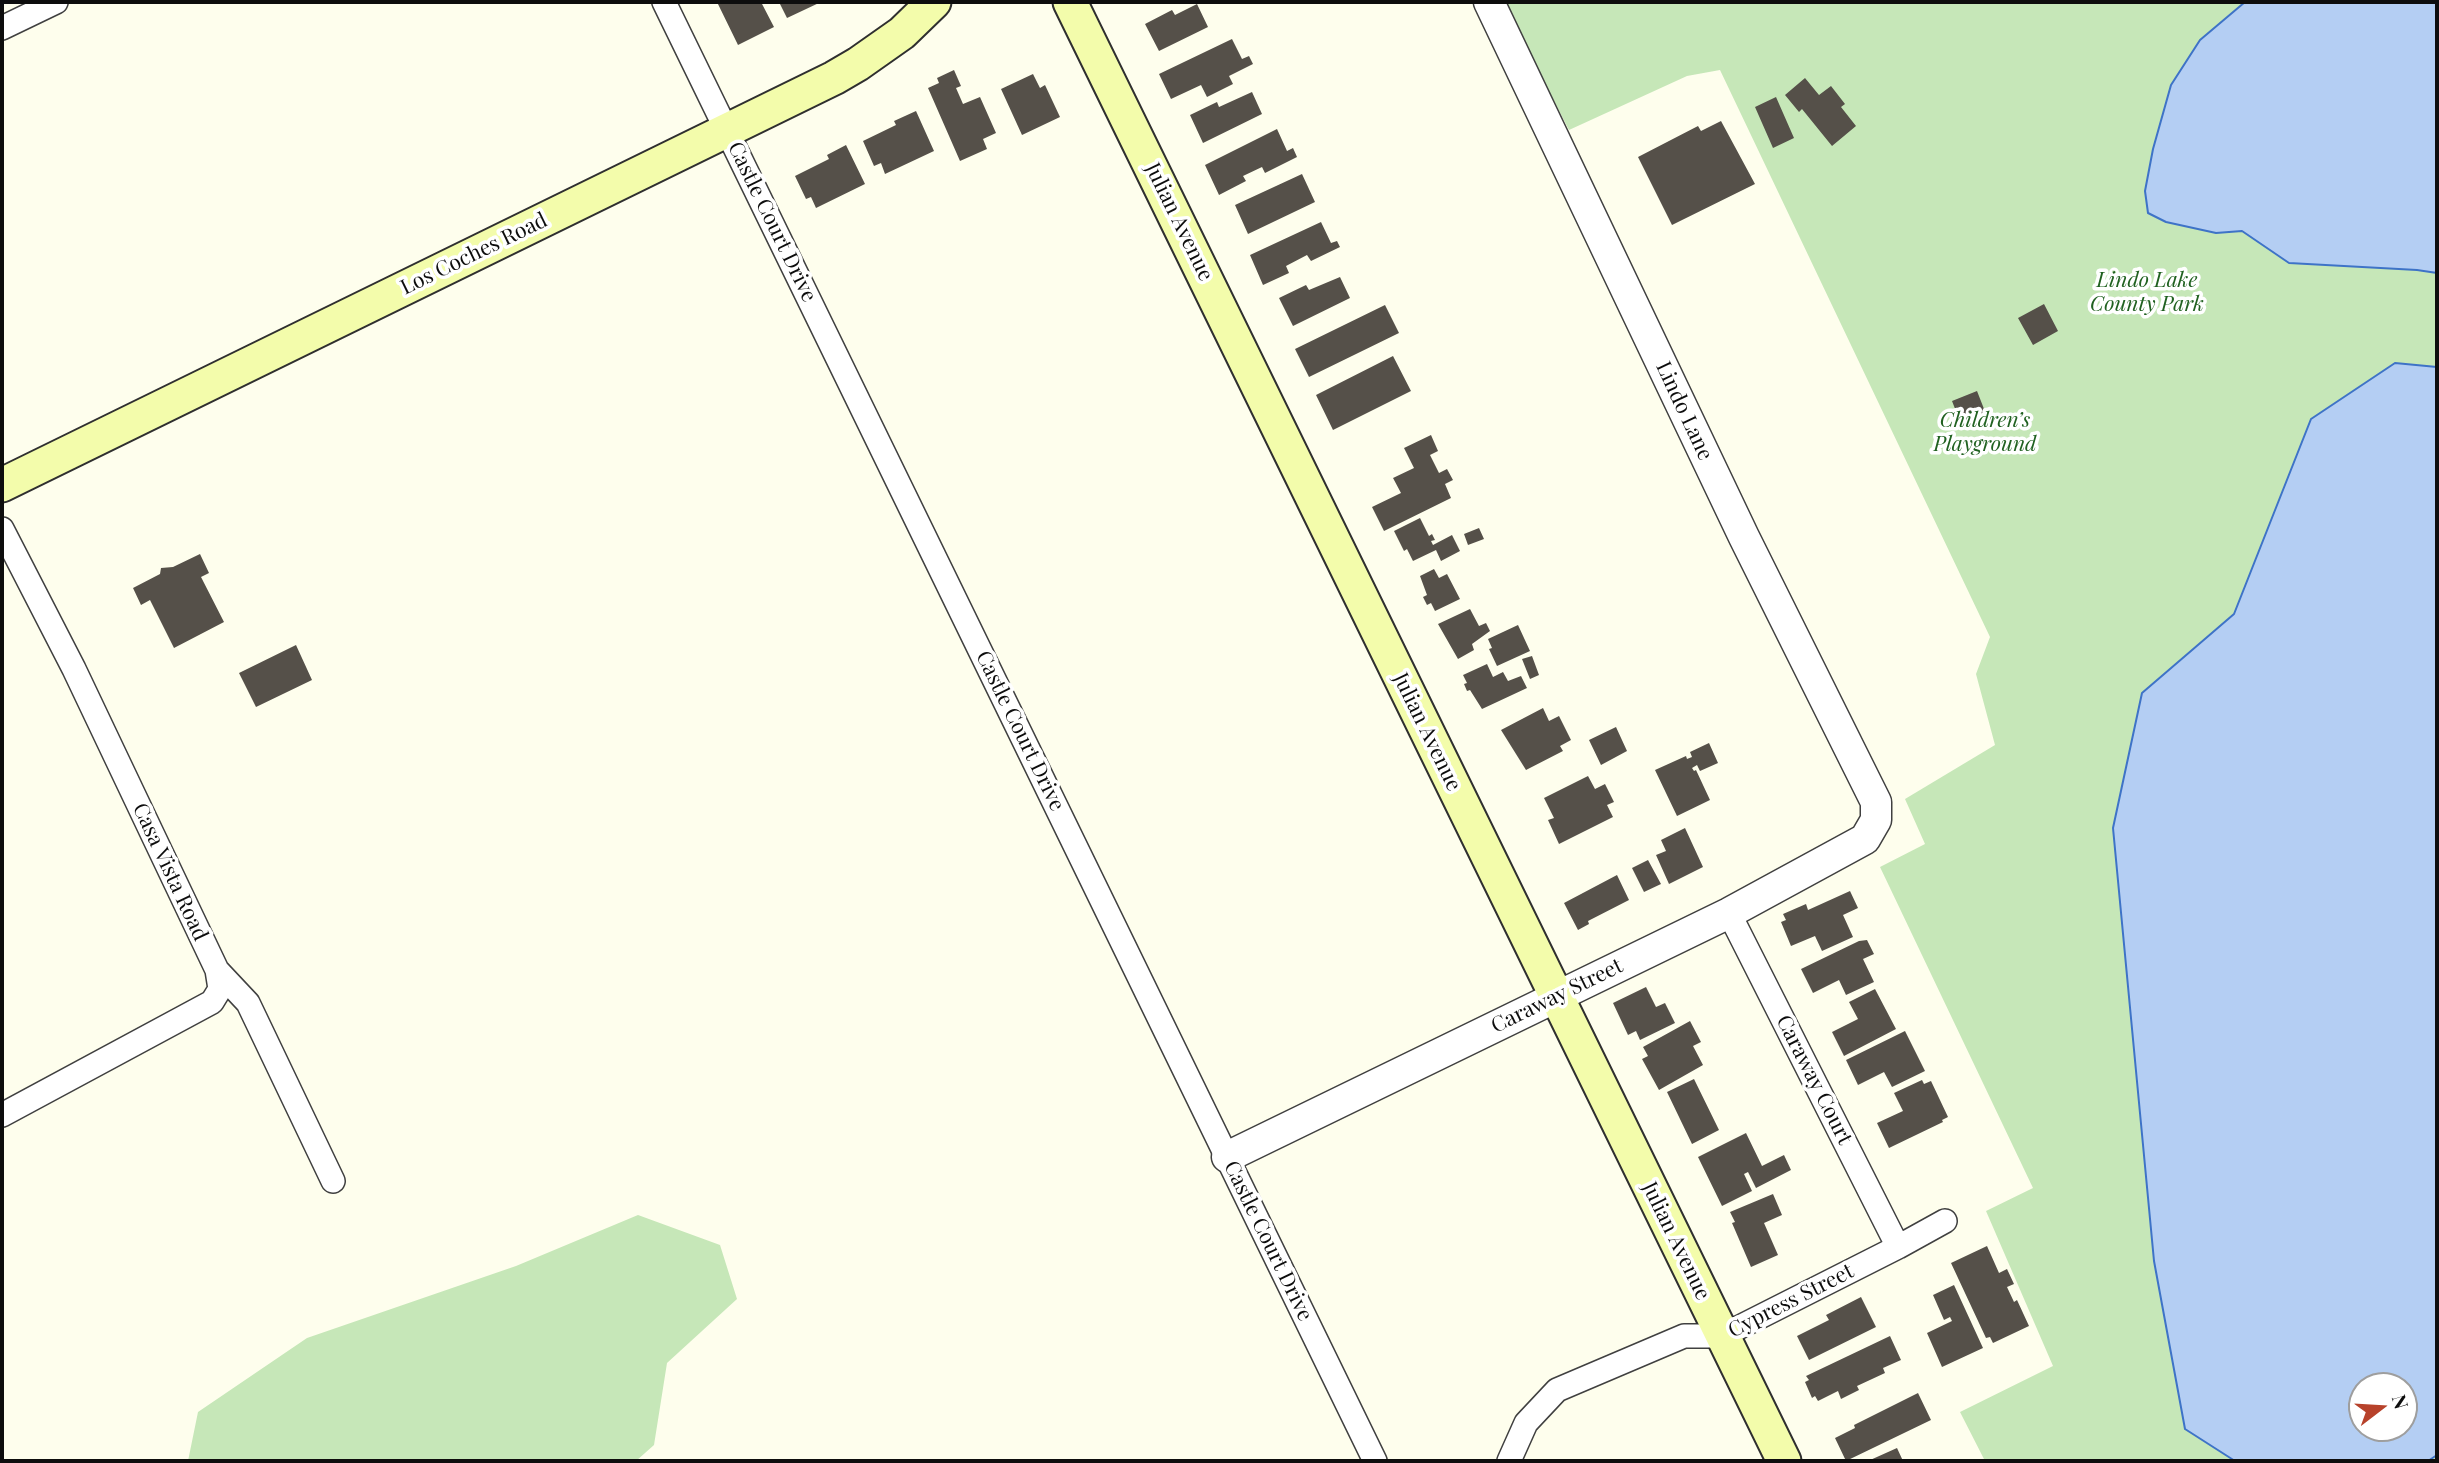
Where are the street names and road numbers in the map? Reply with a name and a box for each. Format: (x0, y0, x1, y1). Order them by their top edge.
street label: Castle Court Drive (722, 138, 822, 306)
street label: Julian Avenue (1140, 159, 1218, 285)
street label: Los Coches Road (397, 208, 551, 300)
street label: Lindo Lane (1650, 358, 1718, 464)
street label: Castle Court Drive (970, 647, 1070, 815)
street label: Julian Avenue (1388, 669, 1466, 795)
street label: Casa Vista Road (127, 799, 213, 945)
street label: Caraway Street (1487, 953, 1627, 1039)
street label: Caraway Court (1771, 1011, 1857, 1149)
street label: Castle Court Drive (1218, 1157, 1318, 1325)
street label: Julian Avenue (1637, 1178, 1715, 1304)
street label: Cypress Street (1724, 1259, 1858, 1343)

